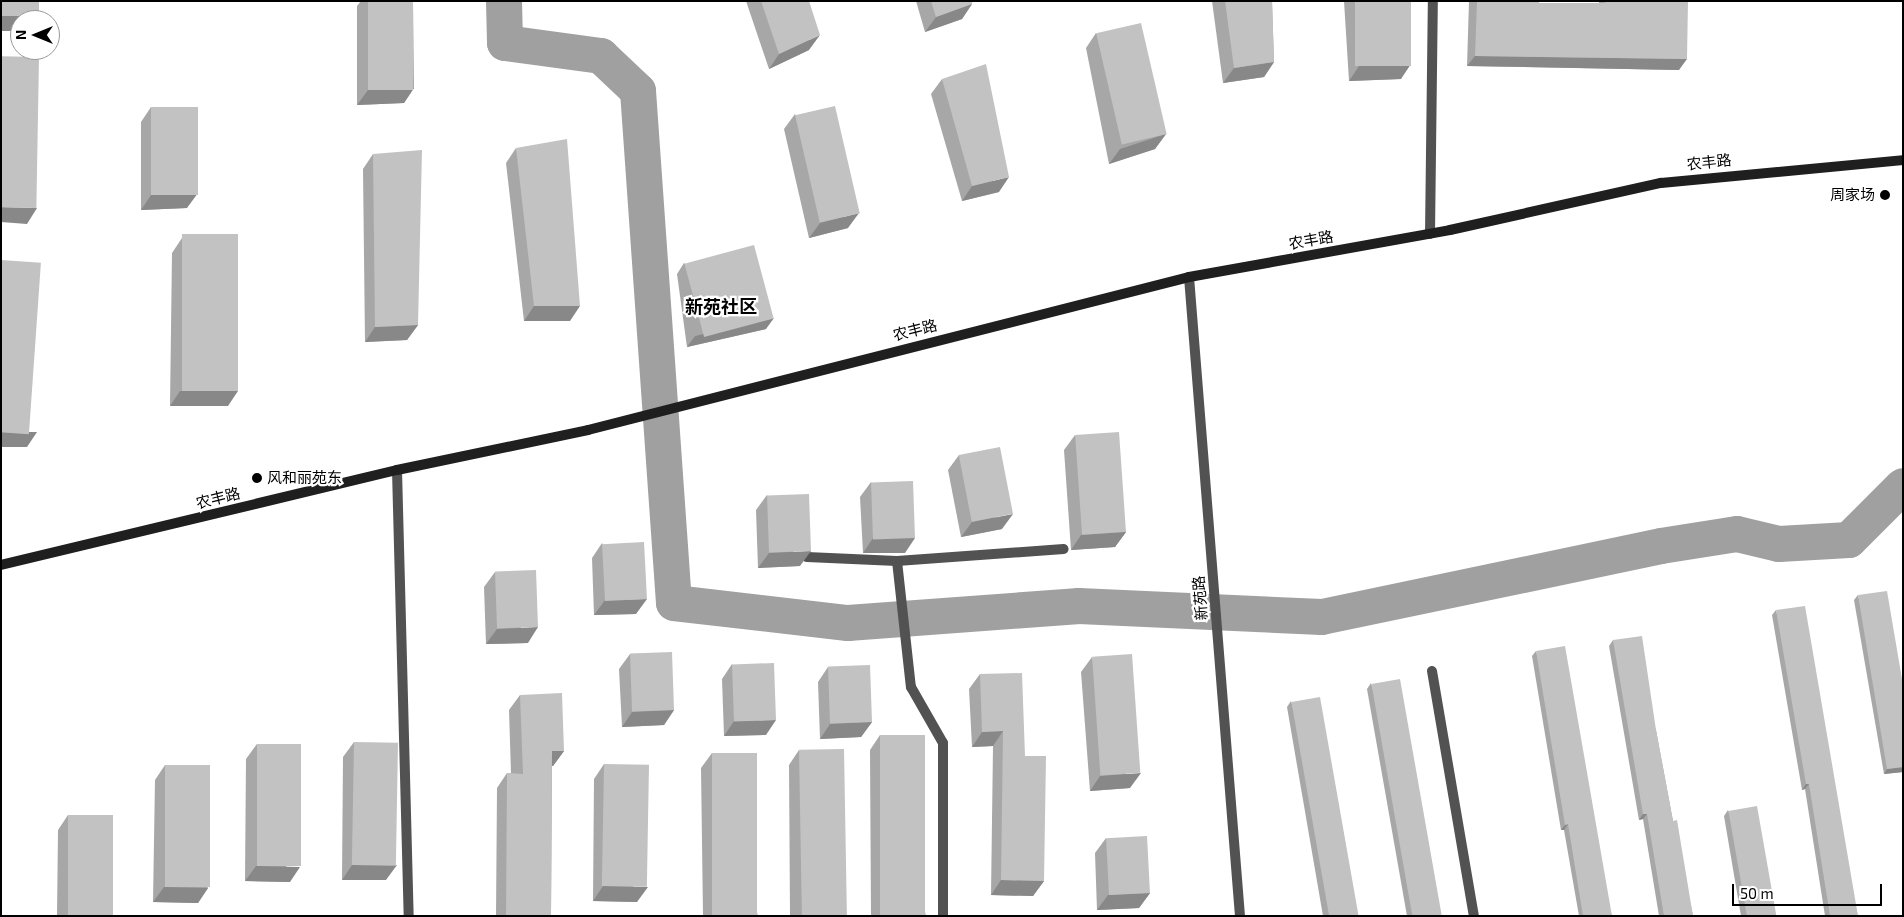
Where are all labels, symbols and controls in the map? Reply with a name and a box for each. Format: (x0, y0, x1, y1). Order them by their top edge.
north arrow (10, 10, 60, 60)
text: N (12, 30, 29, 40)
street label: 农丰路 (1686, 151, 1732, 173)
place label: 周家场 (1830, 186, 1875, 204)
marker: 周家场 (1879, 189, 1891, 201)
street label: 农丰路 (1287, 227, 1335, 253)
district label: 新苑社区 (685, 295, 757, 317)
street label: 农丰路 (891, 316, 939, 344)
place label: 风和丽苑东 (267, 469, 342, 487)
marker: 风和丽苑东 (251, 472, 263, 484)
street label: 农丰路 (194, 484, 242, 512)
street label: 新苑路 (1189, 575, 1211, 621)
scale bar (1734, 874, 1884, 906)
text: 50 m (1740, 884, 1774, 902)

